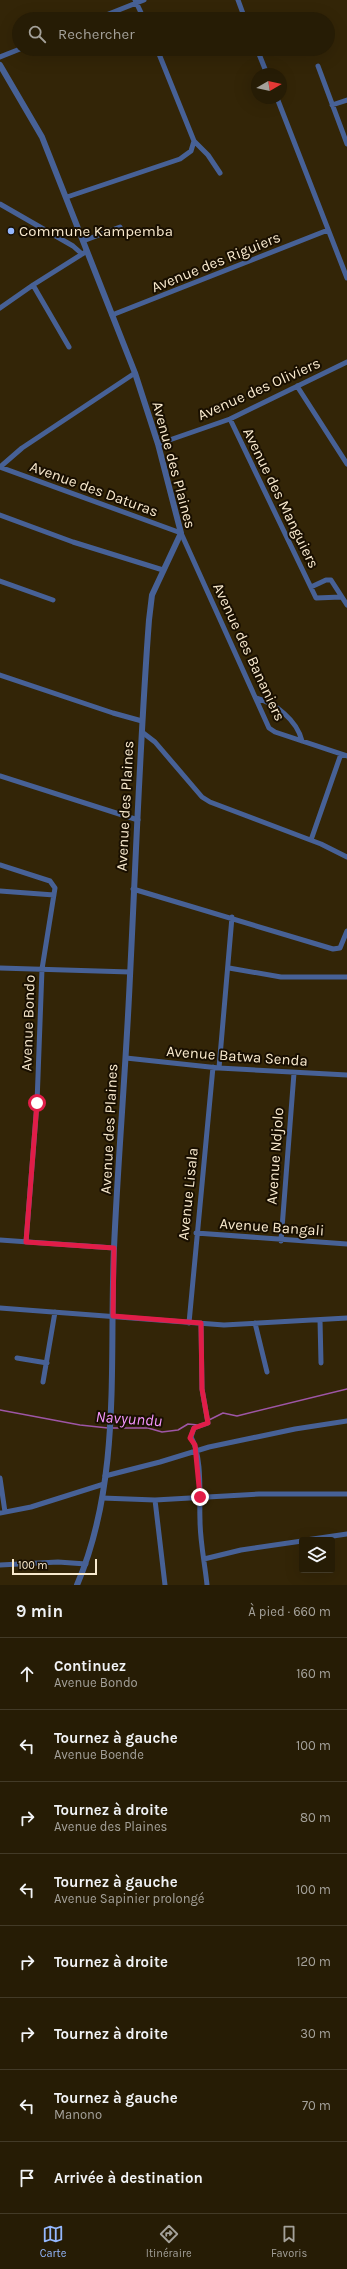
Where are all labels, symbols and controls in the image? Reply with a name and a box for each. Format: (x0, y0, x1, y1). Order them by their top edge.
search box (12, 12, 335, 56)
icon: search (26, 23, 48, 45)
text: Rechercher (58, 25, 135, 43)
north arrow (251, 68, 287, 104)
place label: Commune Kampemba (19, 222, 173, 240)
marker: Commune Kampemba (6, 226, 16, 236)
street label: Avenue des Riguiers (149, 228, 283, 296)
street label: Avenue des Oliviers (195, 354, 323, 424)
street label: Avenue des Plaines (148, 399, 200, 531)
street label: Avenue des Manguiers (239, 425, 323, 571)
street label: Avenue des Daturas (27, 457, 161, 521)
street label: Avenue des Bananiers (209, 580, 289, 724)
street label: Avenue des Plaines (113, 740, 137, 872)
street label: Avenue Bondo (17, 974, 39, 1072)
street label: Avenue Batwa Senda (166, 1042, 308, 1070)
street label: Avenue des Plaines (97, 1063, 121, 1195)
route start (28, 1094, 46, 1112)
street label: Avenue Ndjolo (263, 1107, 287, 1205)
street label: Avenue Lisala (174, 1147, 202, 1241)
street label: Avenue Bangali (219, 1214, 325, 1240)
water label: Navyundu (95, 1407, 163, 1430)
route end (191, 1488, 209, 1506)
map controls (299, 1537, 335, 1573)
button: layers (299, 1537, 335, 1573)
scale bar (12, 1557, 97, 1576)
text: 100 m (18, 1559, 48, 1572)
text: 9 min (16, 1601, 63, 1621)
text: À pied · 660 m (248, 1604, 331, 1619)
text: Continuez (54, 1657, 126, 1675)
icon: ahead (16, 1663, 38, 1685)
text: 160 m (296, 1666, 331, 1681)
text: Avenue Bondo (54, 1675, 138, 1690)
text: Tournez à gauche (54, 1729, 178, 1747)
icon: left (16, 1735, 38, 1757)
text: 100 m (296, 1738, 331, 1753)
text: Avenue Boende (54, 1747, 144, 1762)
text: Tournez à droite (54, 1801, 168, 1819)
icon: right (16, 1807, 38, 1829)
text: 80 m (300, 1810, 331, 1825)
text: Avenue des Plaines (54, 1819, 167, 1834)
text: Tournez à gauche (54, 1873, 178, 1891)
icon: left (16, 1879, 38, 1901)
text: 100 m (296, 1882, 331, 1897)
text: Avenue Sapinier prolongé (54, 1891, 205, 1906)
icon: right (16, 1951, 38, 1973)
text: Tournez à droite (54, 1953, 168, 1971)
text: 120 m (296, 1954, 331, 1969)
icon: right (16, 2023, 38, 2045)
text: Tournez à droite (54, 2025, 168, 2043)
text: 30 m (300, 2026, 331, 2041)
text: Tournez à gauche (54, 2089, 178, 2107)
icon: left (16, 2095, 38, 2117)
text: 70 m (302, 2098, 331, 2113)
text: Manono (54, 2107, 102, 2122)
icon: arrive (16, 2167, 38, 2189)
text: Arrivée à destination (54, 2169, 203, 2187)
tab: Carte (40, 2223, 66, 2260)
tab: Itinéraire (146, 2223, 192, 2260)
tab: Favoris (271, 2223, 307, 2260)

